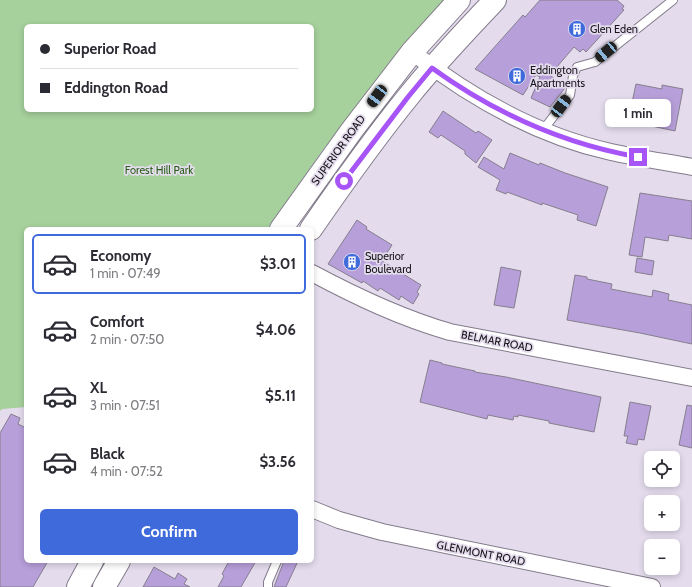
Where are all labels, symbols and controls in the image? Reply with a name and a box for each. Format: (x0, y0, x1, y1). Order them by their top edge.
building icon: Glen Eden (567, 19, 587, 39)
place label: Glen Eden (590, 22, 638, 36)
text: Superior Road (64, 40, 156, 58)
car (593, 40, 619, 64)
place label: Eddington Apartments (530, 63, 585, 90)
building icon: Eddington Apartments (507, 66, 527, 86)
text: Eddington Road (64, 79, 168, 97)
car (365, 83, 389, 109)
car (549, 93, 573, 119)
callout: 1 min (605, 99, 671, 127)
text: 1 min (623, 105, 653, 121)
street label: SUPERIOR ROAD (308, 112, 368, 188)
route end (629, 148, 647, 166)
park label: Forest Hill Park (125, 163, 193, 177)
route start (335, 172, 353, 190)
icon: car (42, 246, 78, 282)
text: Economy (90, 247, 151, 265)
place label: Superior Boulevard (365, 249, 412, 276)
building icon: Superior Boulevard (342, 252, 362, 272)
text: $3.01 (260, 255, 296, 273)
text: 1 min · 07:49 (90, 265, 161, 281)
icon: car (42, 312, 78, 348)
text: Comfort (90, 313, 144, 331)
text: $4.06 (256, 321, 296, 339)
street label: BELMAR ROAD (460, 327, 534, 355)
text: 2 min · 07:50 (90, 331, 164, 347)
icon: car (42, 378, 78, 414)
text: XL (90, 379, 107, 397)
text: $5.11 (265, 387, 296, 405)
text: 3 min · 07:51 (90, 397, 160, 413)
icon: car (42, 444, 78, 480)
text: Black (90, 445, 125, 463)
map controls (644, 451, 680, 575)
button: locate (644, 451, 680, 487)
text: $3.56 (259, 453, 296, 471)
text: 4 min · 07:52 (90, 463, 163, 479)
button: + (644, 495, 680, 531)
button: Confirm (40, 509, 298, 555)
street label: GLENMONT ROAD (436, 538, 526, 568)
button: − (644, 539, 680, 575)

